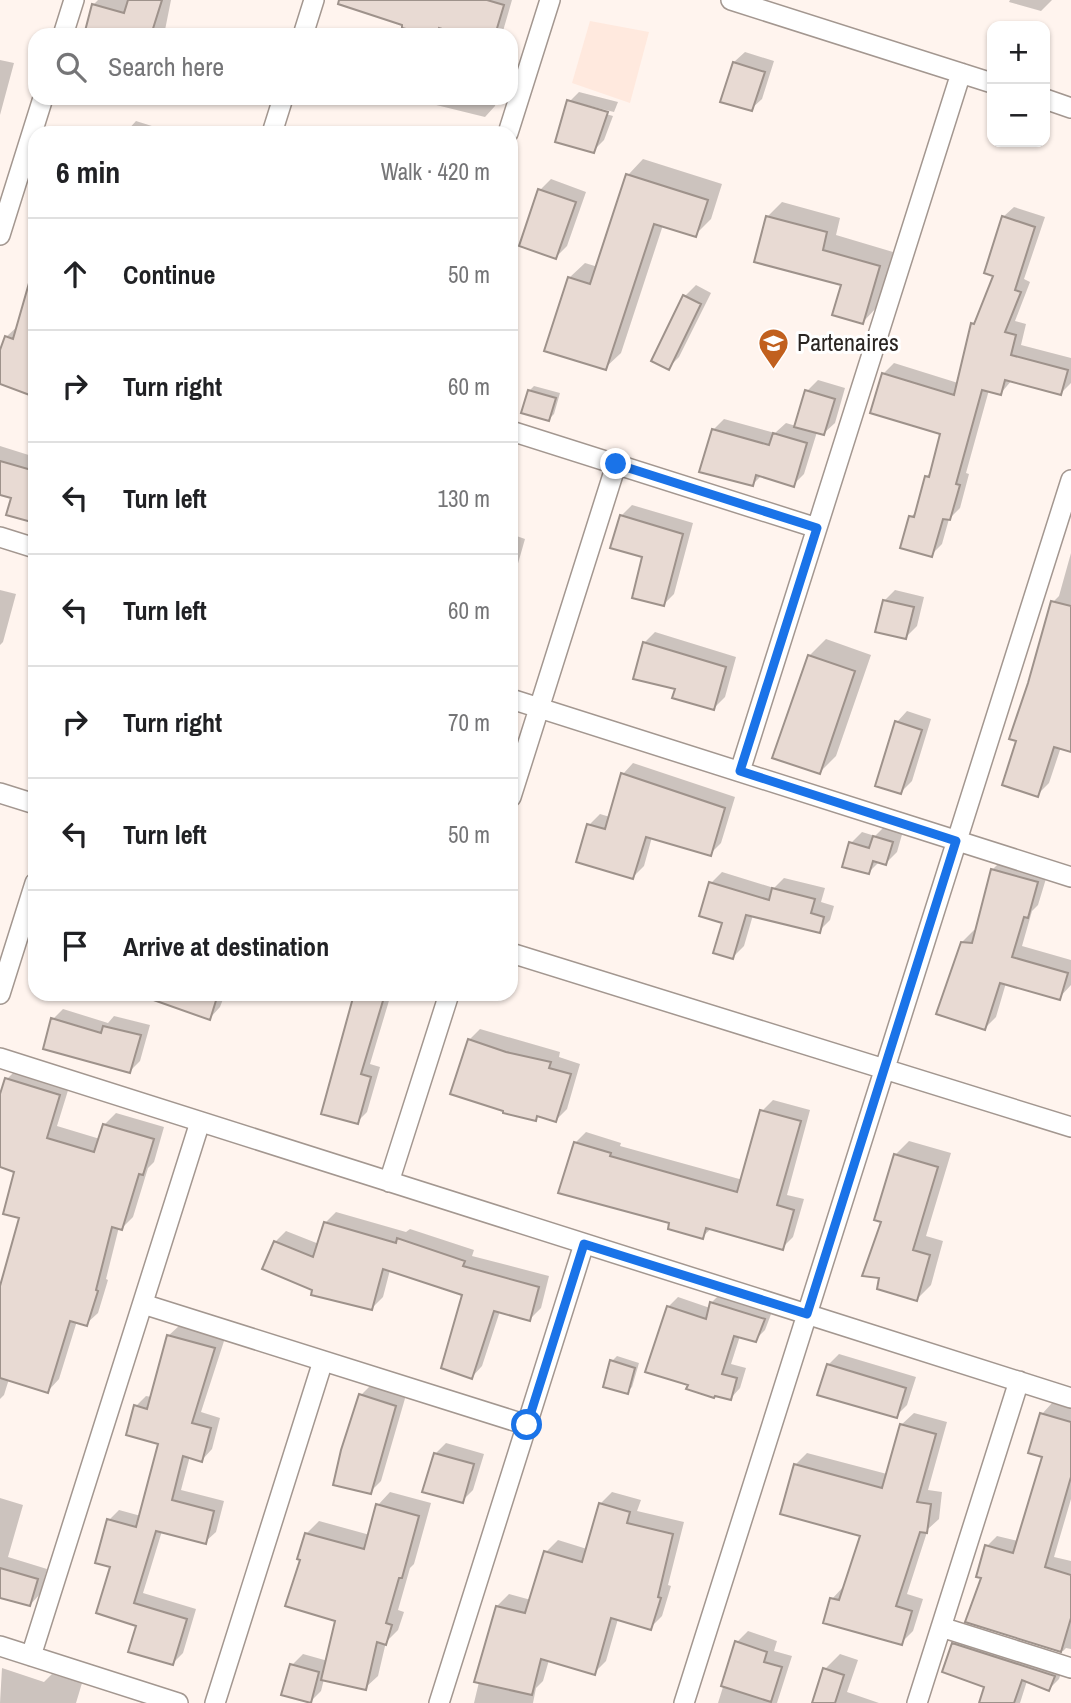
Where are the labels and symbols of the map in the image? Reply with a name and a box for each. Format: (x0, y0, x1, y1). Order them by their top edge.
school or university icon: Partenaires (757, 326, 791, 370)
place label: Partenaires (797, 326, 899, 358)
route end (600, 448, 631, 479)
route start (511, 1409, 542, 1440)

